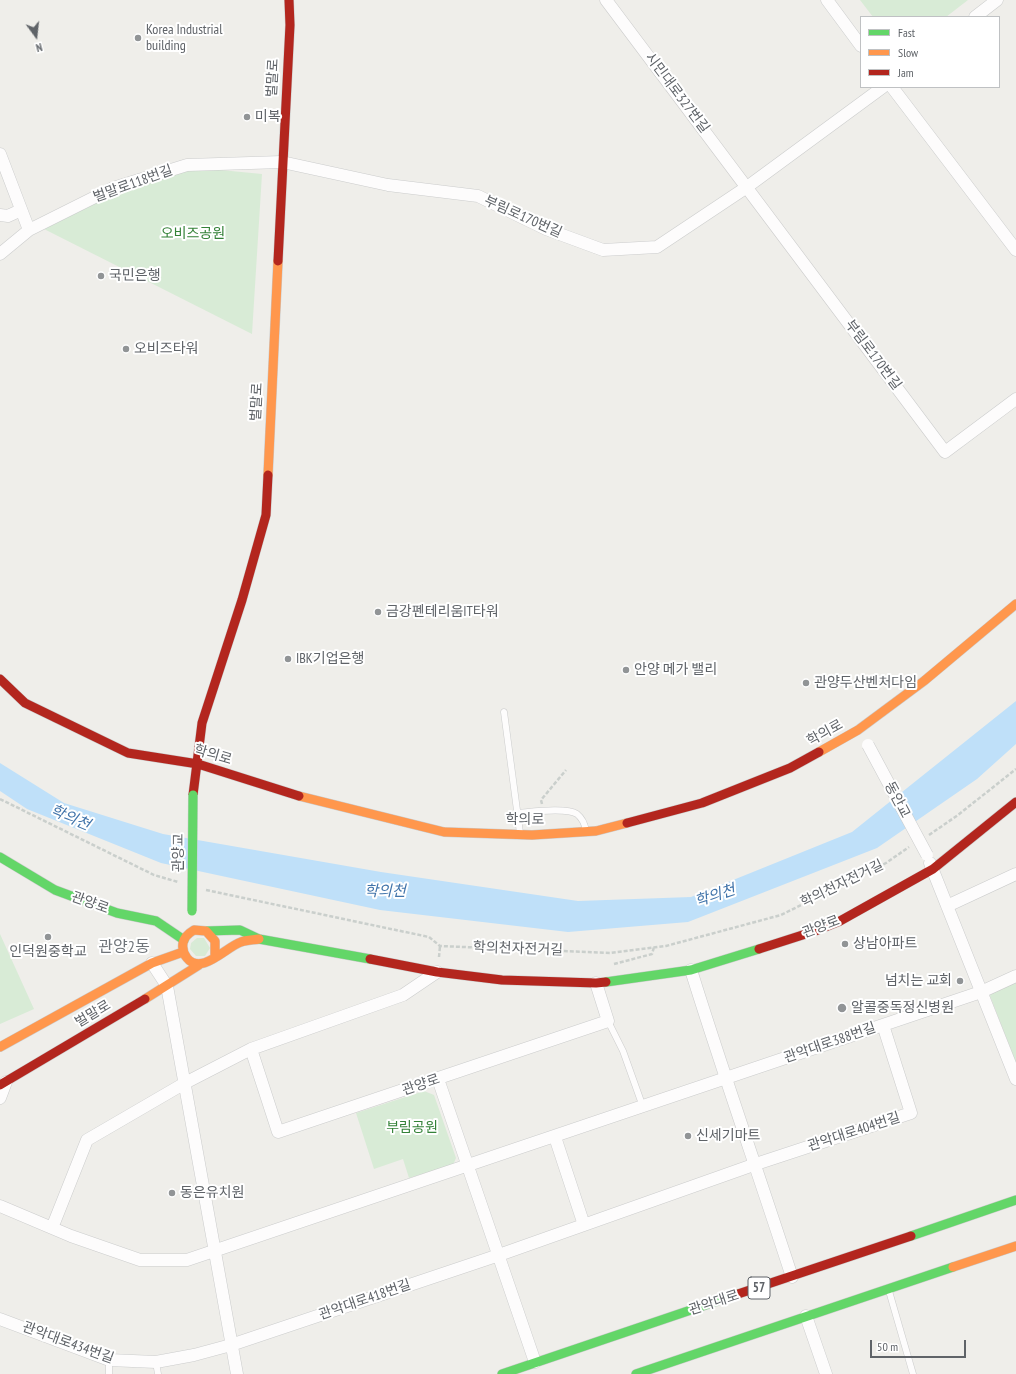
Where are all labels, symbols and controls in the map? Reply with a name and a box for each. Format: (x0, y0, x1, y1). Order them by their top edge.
north arrow (16, 16, 56, 56)
legend (860, 16, 1000, 88)
place label: Korea Industrial building (146, 22, 222, 54)
text: Fast (898, 25, 915, 40)
marker: Korea Industrial building (133, 33, 143, 43)
text: N (34, 40, 44, 55)
text: Slow (898, 45, 918, 60)
street label: 시민대로327번길 (641, 50, 713, 136)
street label: 벌말로 (264, 58, 282, 98)
text: Jam (898, 65, 914, 80)
place label: 미복 (255, 109, 281, 125)
marker: 미복 (242, 112, 252, 122)
street label: 벌말로118번길 (91, 162, 175, 206)
street label: 부림로170번길 (482, 192, 564, 242)
park label: 오비즈공원 (161, 226, 225, 242)
place label: 국민은행 (109, 268, 161, 284)
marker: 국민은행 (96, 271, 106, 281)
street label: 부림로170번길 (841, 317, 905, 393)
place label: 오비즈타워 (134, 341, 198, 357)
marker: 오비즈타워 (121, 344, 131, 354)
street label: 벌말로 (248, 382, 266, 422)
place label: 금강펜테리움IT타워 (386, 604, 499, 620)
marker: 금강펜테리움IT타워 (373, 607, 383, 617)
place label: IBK기업은행 (296, 651, 364, 667)
marker: IBK기업은행 (283, 654, 293, 664)
place label: 안양 메가 밸리 (634, 662, 717, 678)
marker: 안양 메가 밸리 (621, 665, 631, 675)
place label: 관양두산벤처다임 (814, 675, 917, 691)
marker: 관양두산벤처다임 (801, 678, 811, 688)
street label: 학의로 (804, 716, 846, 750)
street label: 학의로 (192, 742, 234, 768)
street label: 동안교 (881, 779, 913, 821)
water label: 학의천 (47, 802, 93, 834)
street label: 학의로 (506, 812, 544, 828)
street label: 관양교 (171, 834, 187, 872)
street label: 학의천자전거길 (798, 857, 886, 911)
water label: 학의천 (693, 881, 737, 911)
water label: 학의천 (364, 883, 406, 901)
street label: 관양로 (69, 888, 111, 918)
street label: 관양로 (800, 912, 842, 942)
marker: 인덕원중학교 (43, 932, 53, 942)
place label: 상남아파트 (853, 936, 917, 952)
district label: 관양2동 (98, 937, 150, 957)
street label: 학의천자전거길 (473, 939, 563, 959)
marker: 상남아파트 (840, 939, 850, 949)
place label: 인덕원중학교 (9, 944, 87, 960)
place label: 넘치는 교회 (885, 973, 952, 989)
marker: 넘치는 교회 (955, 976, 965, 986)
street label: 벌말로 (72, 997, 114, 1031)
place label: 알콜중독정신병원 (851, 1000, 954, 1016)
marker: 알콜중독정신병원 (836, 1002, 848, 1014)
street label: 관악대로388번길 (782, 1019, 878, 1067)
street label: 관양로 (400, 1071, 442, 1099)
street label: 관악대로404번길 (806, 1109, 902, 1155)
park label: 부림공원 (386, 1120, 438, 1136)
place label: 신세기마트 (696, 1128, 760, 1144)
marker: 신세기마트 (683, 1131, 693, 1141)
place label: 동은유치원 (180, 1185, 244, 1201)
marker: 동은유치원 (167, 1188, 177, 1198)
street label: 관악대로418번길 (317, 1276, 413, 1324)
road number: 57 (748, 1277, 770, 1299)
street label: 관악대로 (687, 1287, 741, 1319)
street label: 관악대로434번길 (20, 1319, 116, 1367)
scale bar (872, 1332, 968, 1358)
text: 50 m (877, 1339, 898, 1354)

